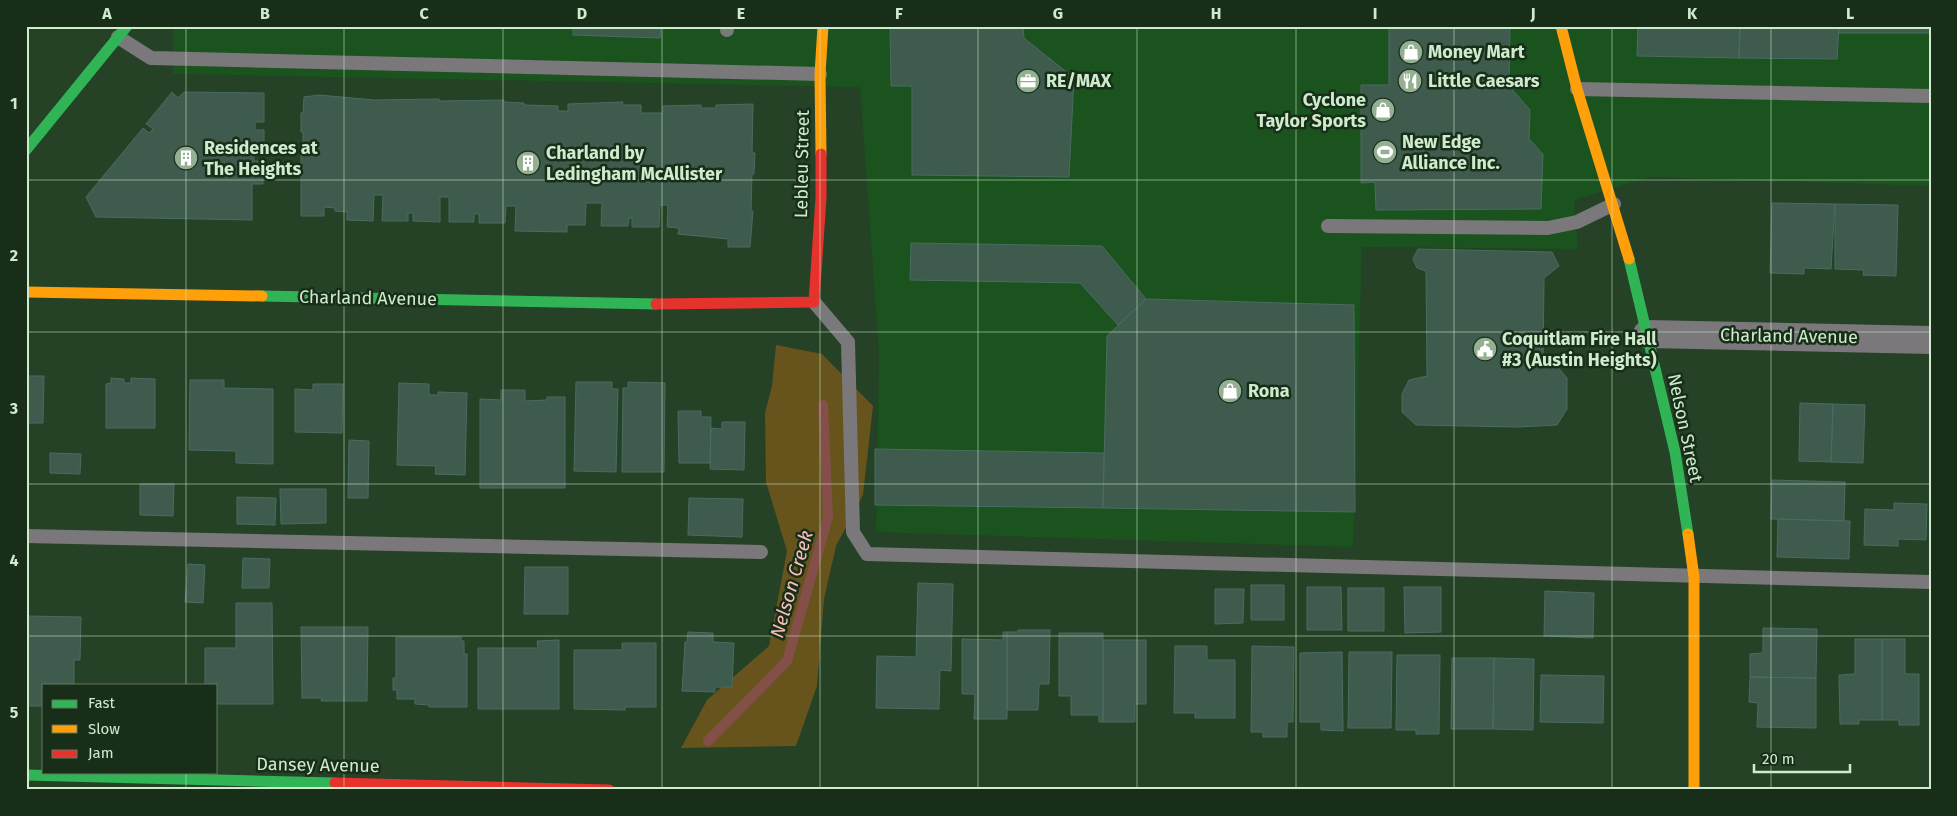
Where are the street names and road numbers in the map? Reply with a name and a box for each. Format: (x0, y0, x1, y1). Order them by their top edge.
street label: Lebleu Street (790, 109, 814, 218)
street label: Charland Avenue (299, 286, 437, 310)
street label: Charland Avenue (1720, 324, 1858, 348)
street label: Nelson Street (1663, 372, 1707, 485)
street label: Dansey Avenue (256, 753, 380, 777)

